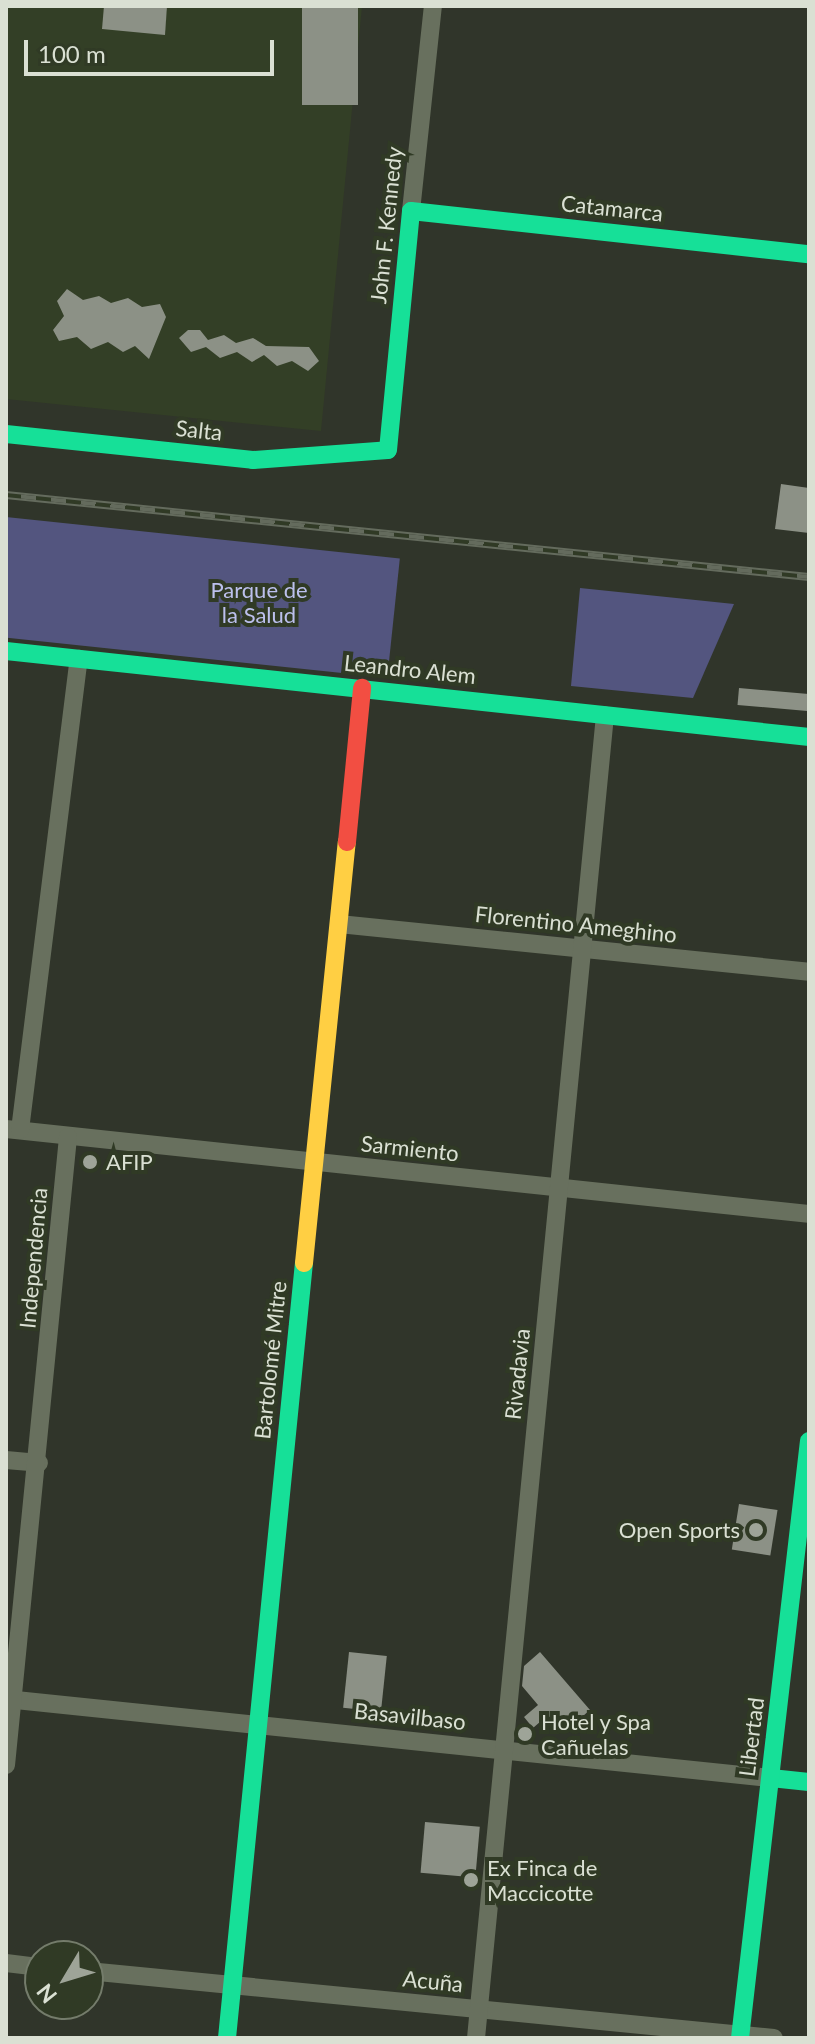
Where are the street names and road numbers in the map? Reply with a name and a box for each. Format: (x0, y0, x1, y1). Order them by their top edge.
street label: John F. Kennedy (365, 145, 407, 305)
street label: Catamarca (560, 190, 664, 226)
street label: Salta (174, 414, 224, 446)
street label: Leandro Alem (342, 649, 478, 689)
street label: Florentino Ameghino (473, 900, 679, 948)
street label: Sarmiento (360, 1130, 460, 1166)
street label: Independencia (14, 1186, 52, 1330)
street label: Bartolomé Mitre (249, 1280, 291, 1440)
street label: Rivadavia (499, 1327, 535, 1421)
street label: Libertad (733, 1696, 769, 1778)
street label: Basavilbaso (353, 1697, 467, 1735)
street label: Acuña (401, 1965, 465, 1997)

